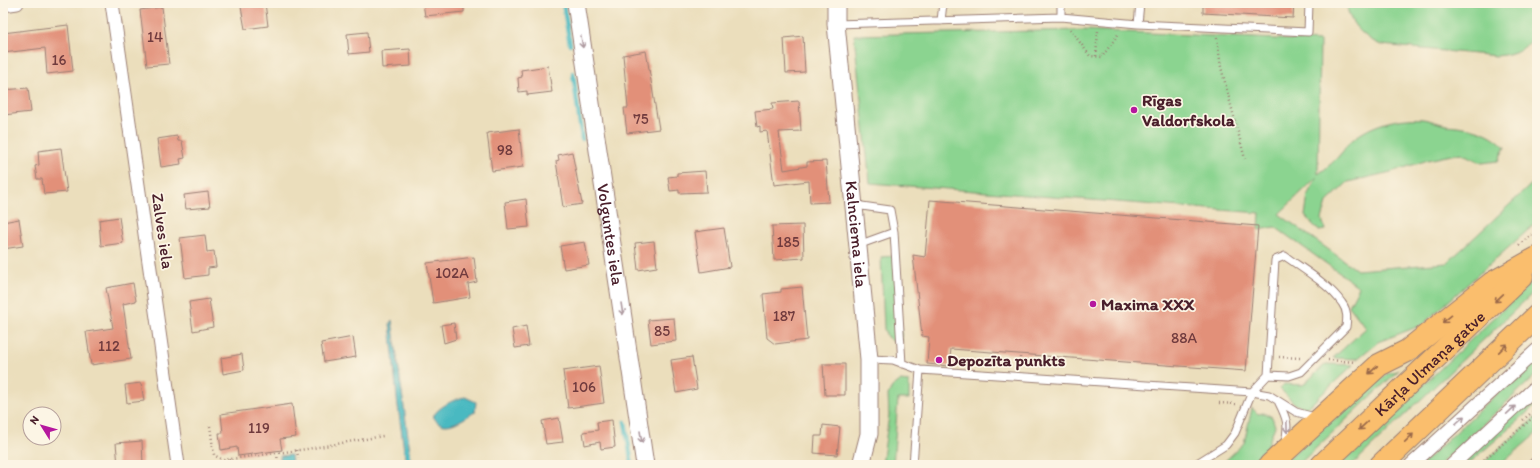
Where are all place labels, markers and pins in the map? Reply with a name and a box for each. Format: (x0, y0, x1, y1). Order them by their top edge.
place label: Rīgas Valdorfskola (1142, 90, 1235, 130)
marker: Rīgas Valdorfskola (1129, 105, 1139, 115)
place label: Maxima XXX (1101, 294, 1195, 314)
marker: Maxima XXX (1088, 299, 1098, 309)
place label: Depozīta punkts (947, 350, 1066, 371)
marker: Depozīta punkts (934, 355, 944, 365)

